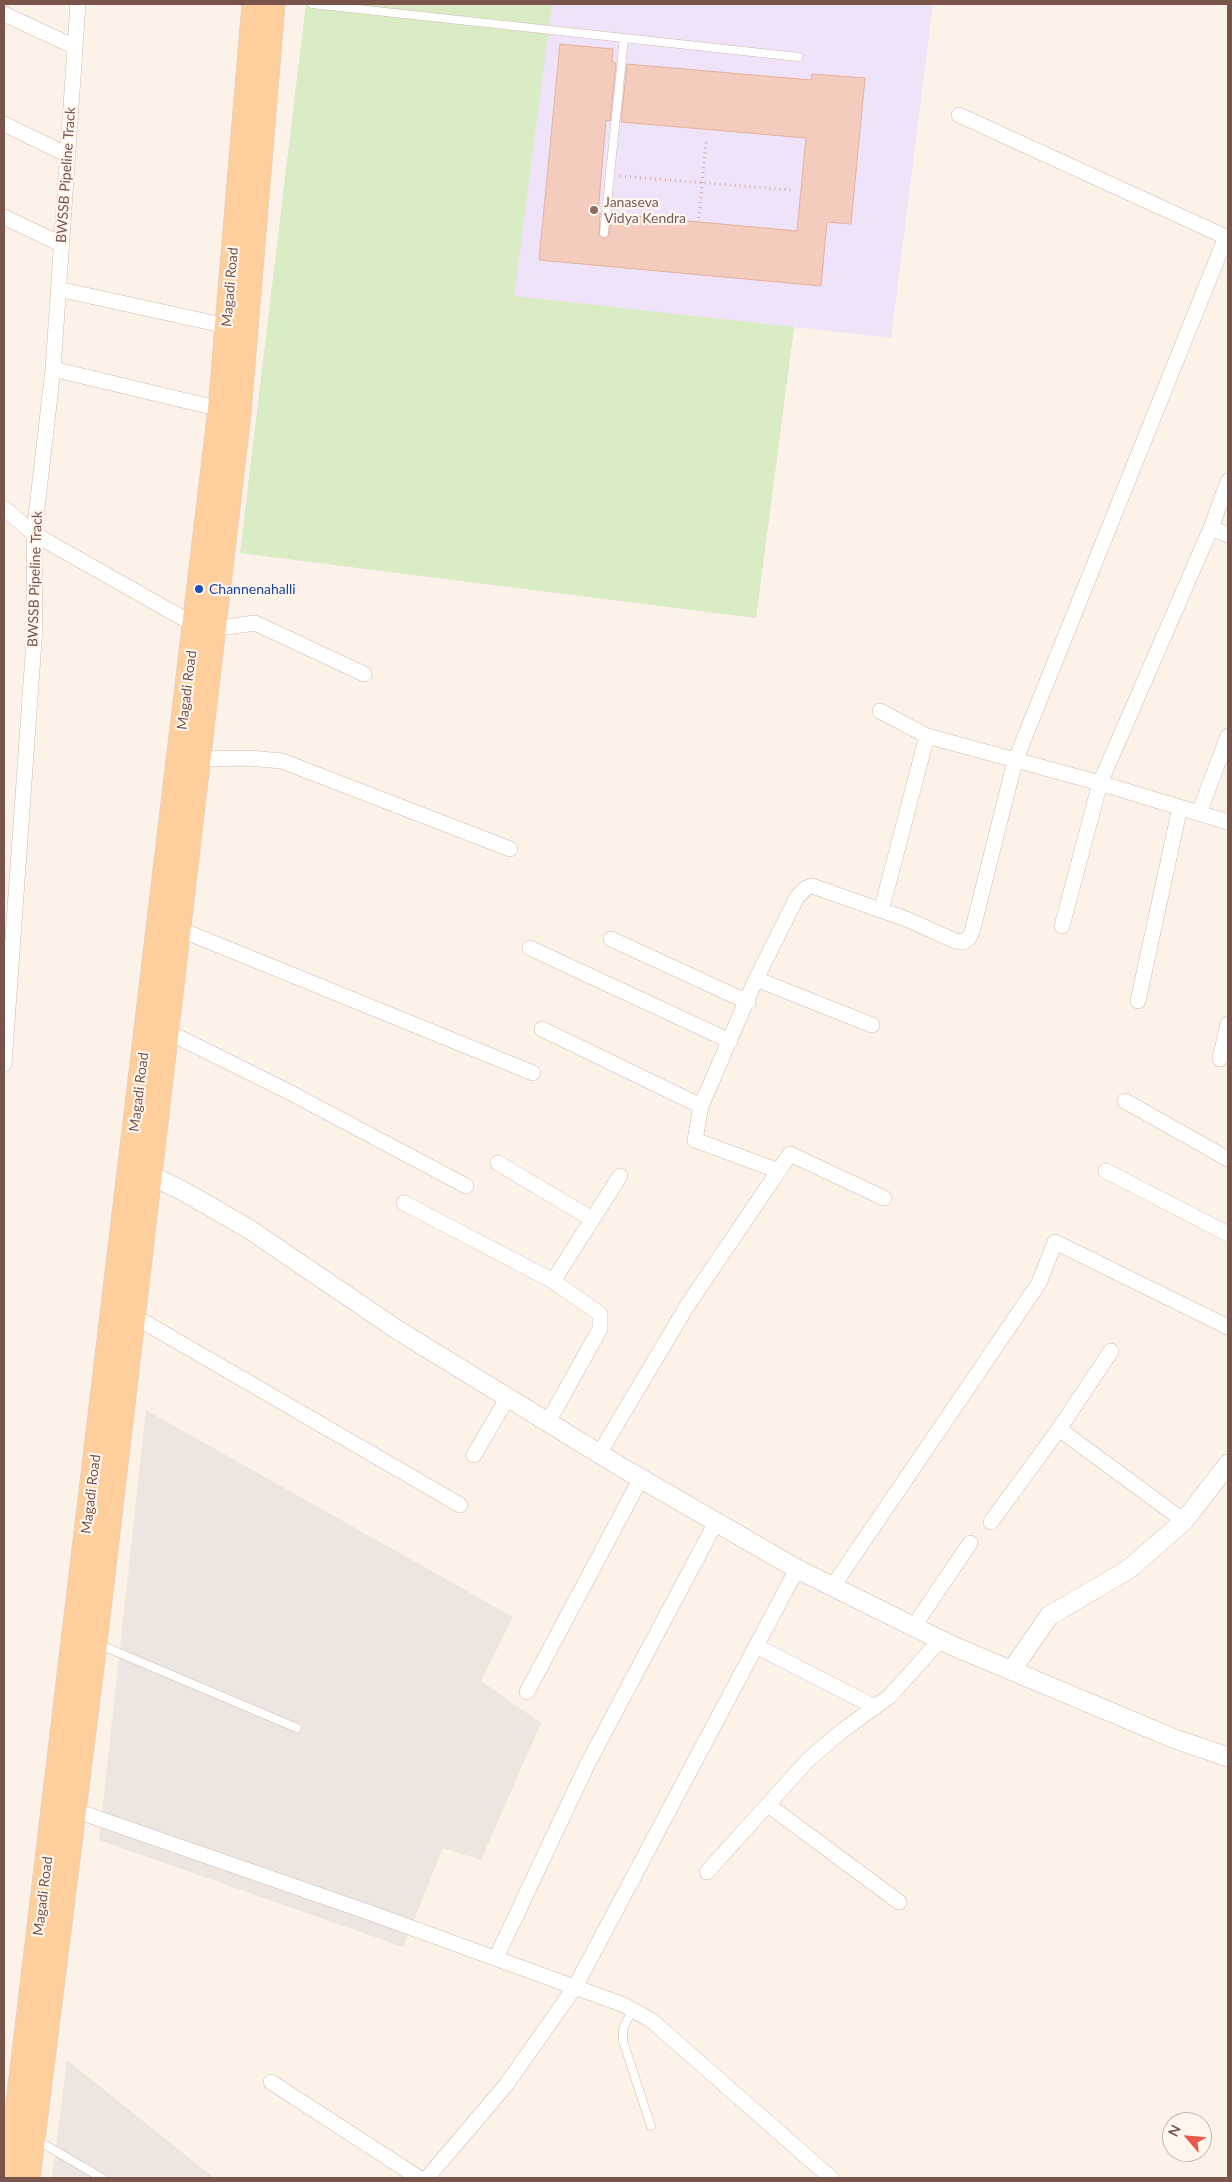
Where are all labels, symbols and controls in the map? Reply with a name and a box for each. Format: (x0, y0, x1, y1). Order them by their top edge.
street label: BWSSB Pipeline Track (53, 107, 79, 243)
place label: Janaseva Vidya Kendra (604, 194, 686, 226)
marker: Janaseva Vidya Kendra (588, 204, 600, 216)
street label: Magadi Road (218, 247, 242, 327)
street label: BWSSB Pipeline Track (24, 511, 46, 647)
place label: Channenahalli (209, 581, 296, 597)
marker: Channenahalli (193, 583, 205, 595)
street label: Magadi Road (174, 649, 200, 731)
street label: Magadi Road (126, 1051, 152, 1133)
street label: Magadi Road (78, 1453, 104, 1535)
street label: Magadi Road (30, 1855, 56, 1937)
north arrow (1162, 2112, 1212, 2162)
text: N (1164, 2122, 1184, 2139)

